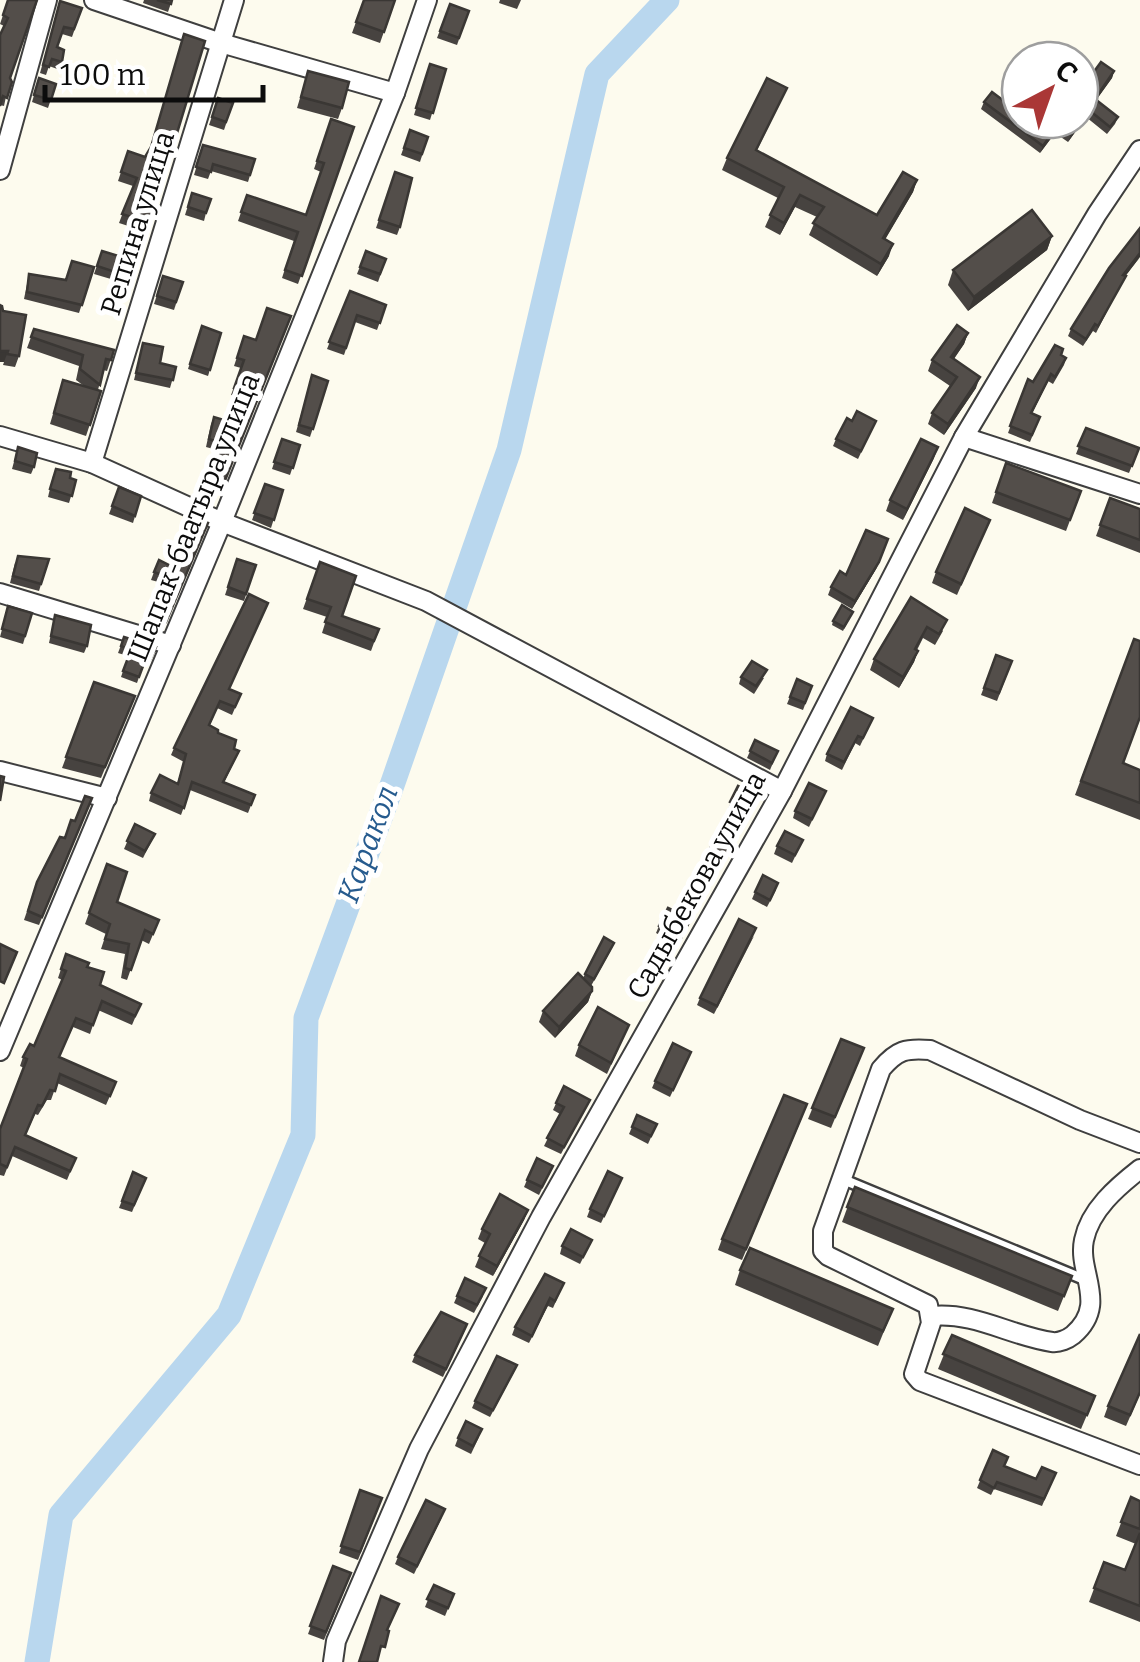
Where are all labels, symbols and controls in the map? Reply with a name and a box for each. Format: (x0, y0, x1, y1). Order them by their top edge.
scale bar (45, 40, 262, 102)
north arrow (1000, 40, 1100, 140)
text: С (1049, 53, 1084, 90)
text: 100 m (60, 57, 146, 93)
street label: Репина улица (94, 127, 181, 319)
street label: Шапак-баатыра улица (121, 368, 266, 666)
street label: Садыбекова улица (620, 766, 773, 1005)
water label: Каракол (330, 781, 406, 907)

